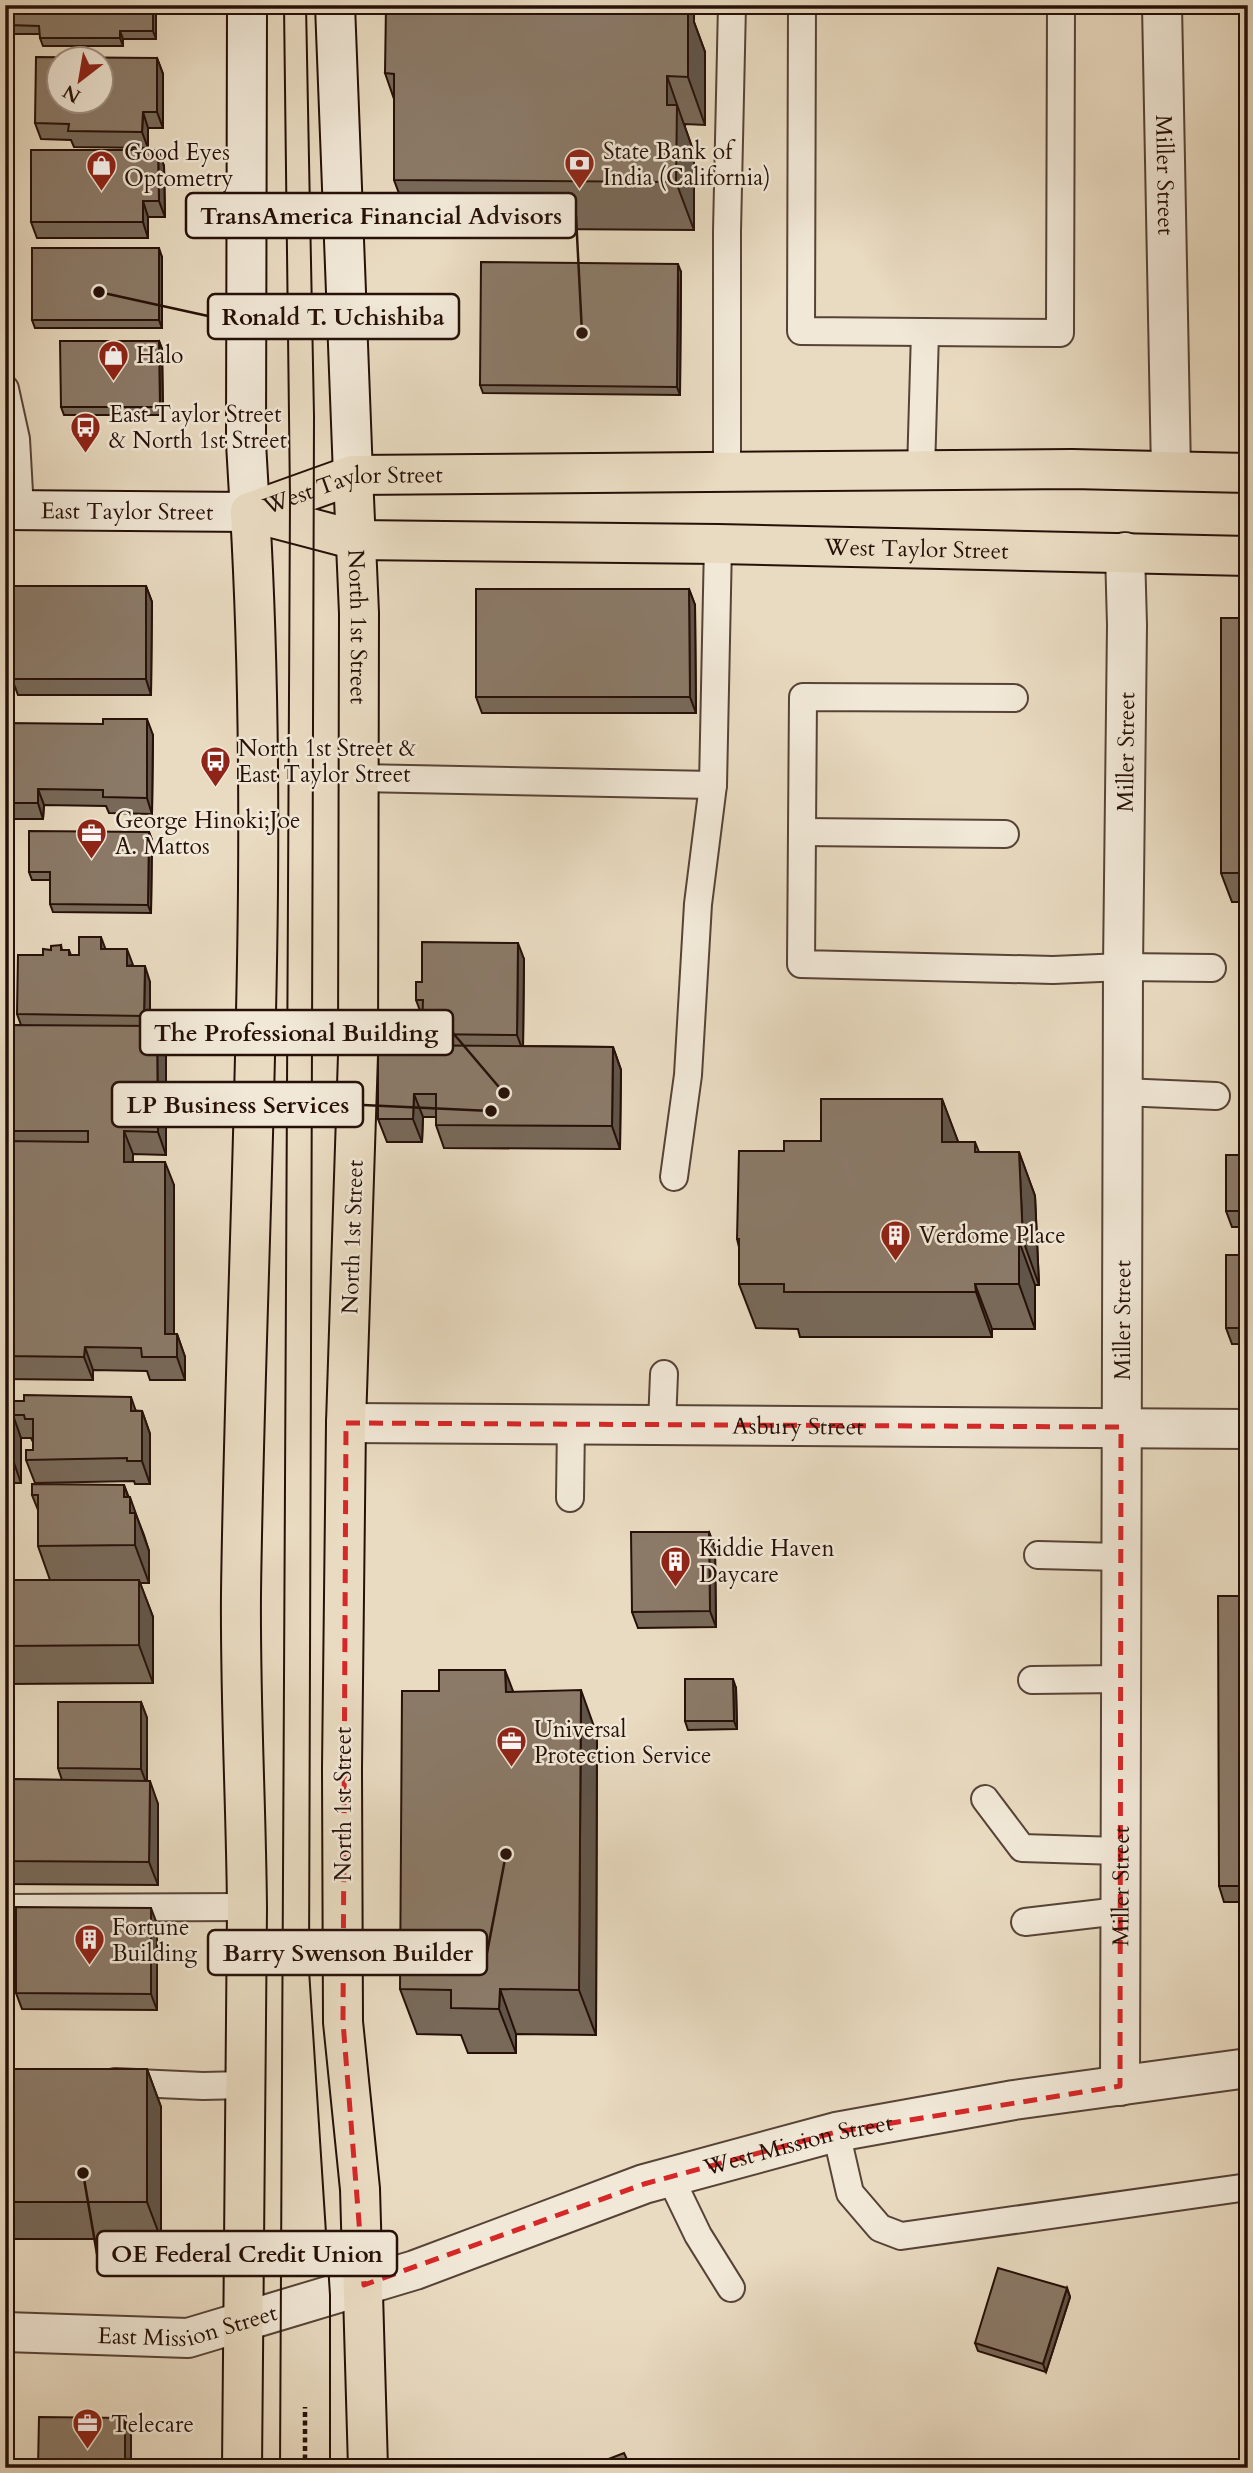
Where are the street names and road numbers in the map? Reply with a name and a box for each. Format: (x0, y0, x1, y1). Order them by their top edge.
street label: Miller Street (1148, 115, 1181, 235)
street label: West Taylor Street (258, 459, 443, 522)
street label: East Taylor Street (41, 495, 213, 528)
street label: West Taylor Street (823, 531, 1009, 567)
street label: North 1st Street (340, 549, 374, 704)
street label: Miller Street (1110, 692, 1142, 812)
street label: North 1st Street (334, 1159, 371, 1315)
street label: Miller Street (1107, 1260, 1138, 1380)
street label: Asbury Street (732, 1411, 864, 1442)
street label: North 1st Street (328, 1727, 359, 1881)
street label: Miller Street (1105, 1826, 1137, 1946)
street label: West Mission Street (699, 2107, 895, 2183)
street label: East Mission Street (97, 2297, 281, 2354)

